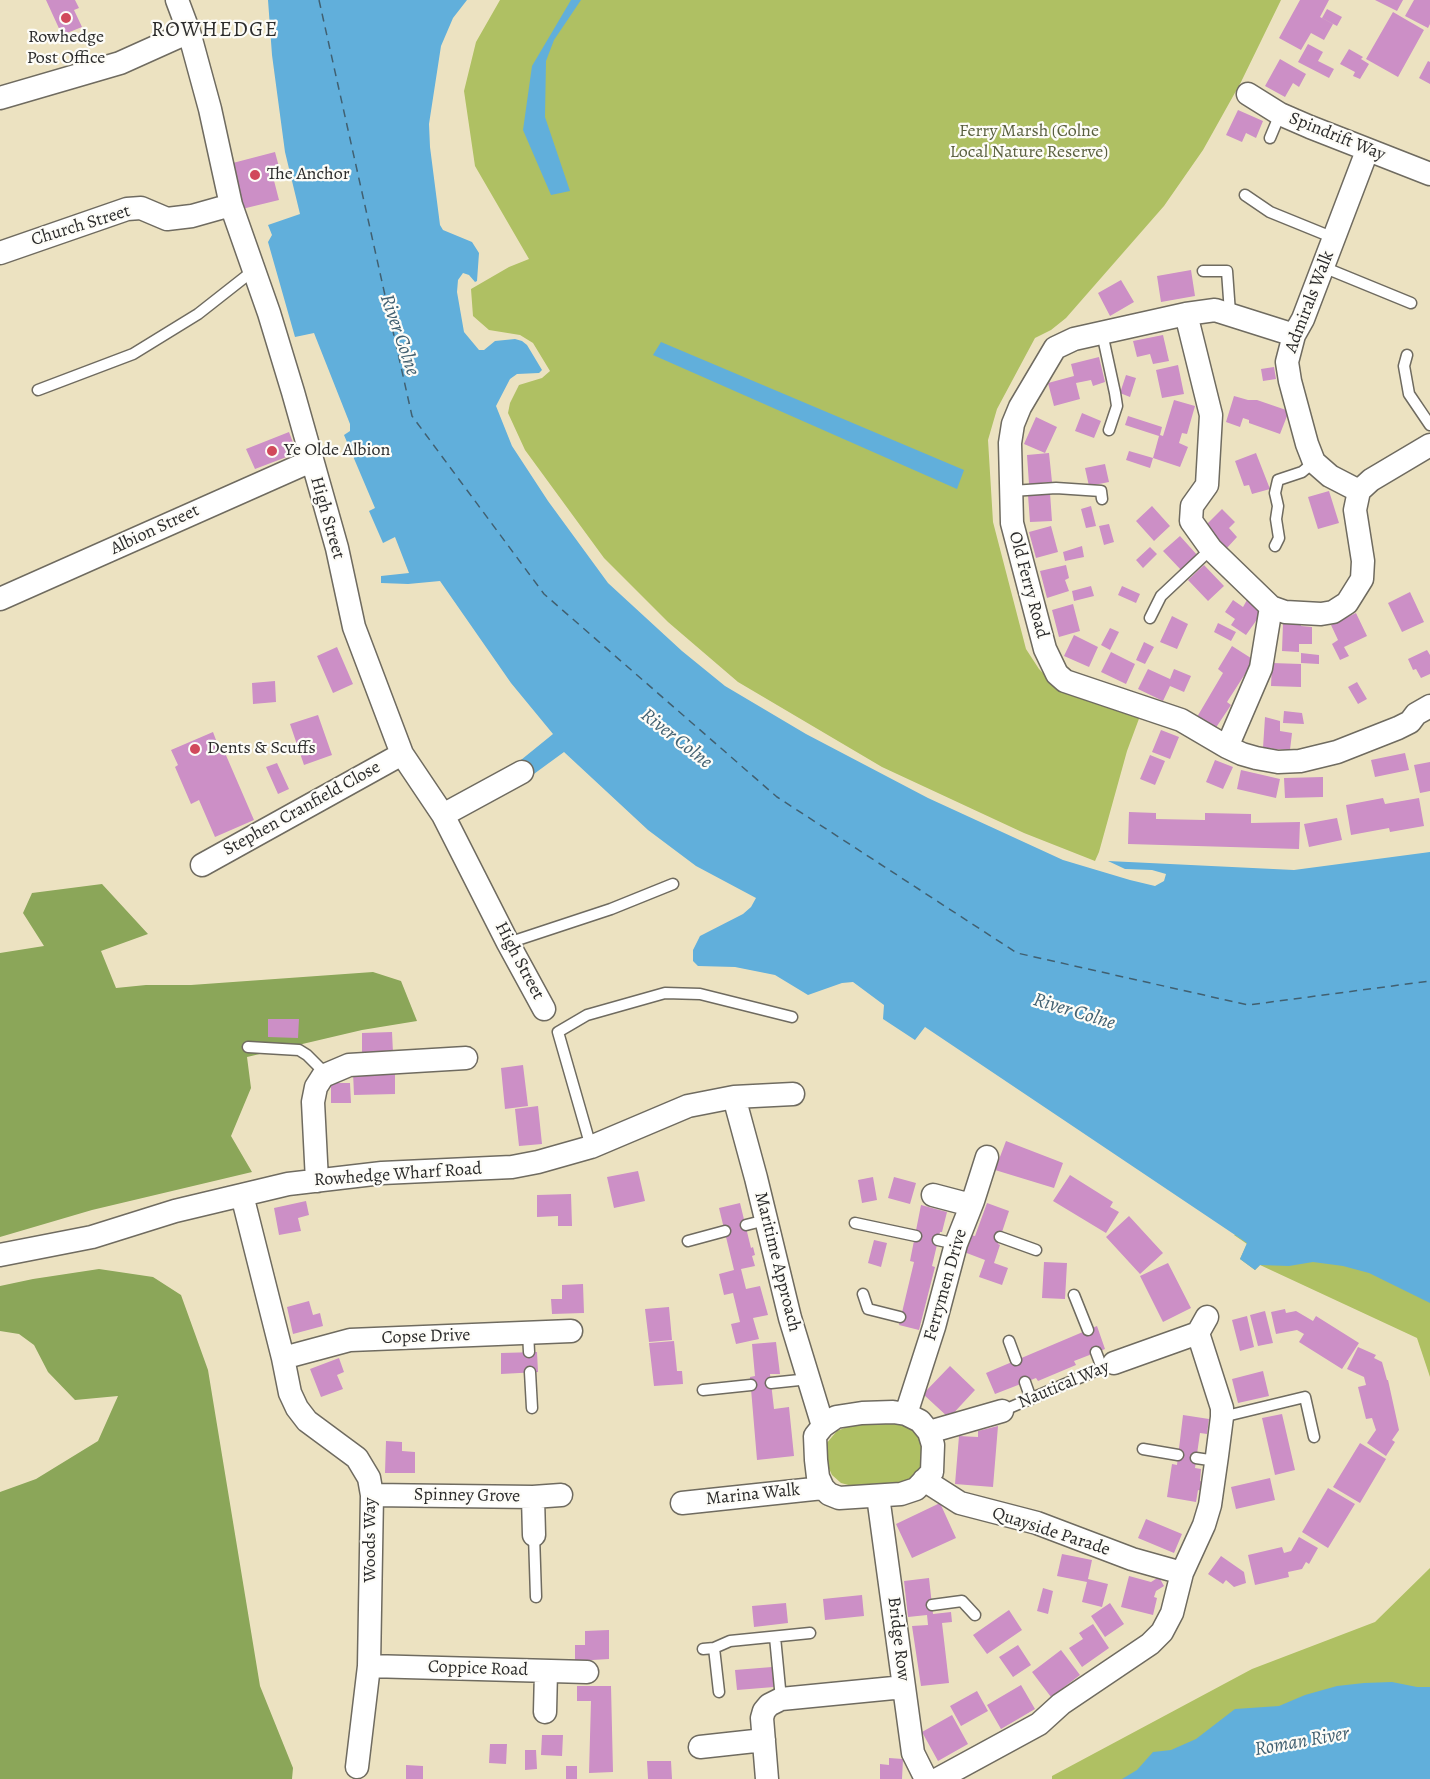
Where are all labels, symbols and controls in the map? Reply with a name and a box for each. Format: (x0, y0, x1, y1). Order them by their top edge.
marker: Rowhedge Post Office (59, 11, 73, 25)
district label: ROWHEDGE (151, 18, 279, 44)
place label: Rowhedge Post Office (27, 27, 105, 70)
street label: Spindrift Way (1286, 108, 1388, 166)
park label: Ferry Marsh (Colne Local Nature Reserve) (950, 121, 1108, 164)
place label: The Anchor (267, 164, 350, 186)
marker: The Anchor (248, 168, 262, 182)
street label: Church Street (29, 201, 133, 251)
street label: Admirals Walk (1281, 248, 1339, 356)
water label: River Colne (374, 291, 424, 379)
place label: Ye Olde Albion (284, 440, 390, 462)
marker: Ye Olde Albion (265, 444, 279, 458)
street label: High Street (305, 474, 349, 562)
street label: Albion Street (107, 500, 203, 560)
street label: Old Ferry Road (1003, 529, 1053, 641)
water label: River Colne (635, 704, 717, 774)
place label: Dents & Scuffs (207, 738, 316, 760)
marker: Dents & Scuffs (188, 742, 202, 756)
street label: Stephen Cranfield Close (220, 757, 384, 861)
street label: High Street (490, 918, 548, 1004)
water label: River Colne (1030, 988, 1118, 1036)
street label: Rowhedge Wharf Road (313, 1158, 483, 1192)
street label: Maritime Approach (749, 1190, 805, 1334)
street label: Ferrymen Drive (920, 1227, 972, 1343)
street label: Copse Drive (381, 1325, 471, 1349)
street label: Nautical Way (1015, 1356, 1113, 1414)
street label: Marina Walk (705, 1479, 801, 1511)
street label: Spinney Grove (414, 1484, 520, 1508)
street label: Woods Way (360, 1497, 382, 1583)
street label: Quayside Parade (989, 1503, 1113, 1561)
street label: Bridge Row (882, 1596, 914, 1682)
street label: Coppice Road (427, 1656, 529, 1682)
water label: Roman River (1253, 1722, 1351, 1762)

